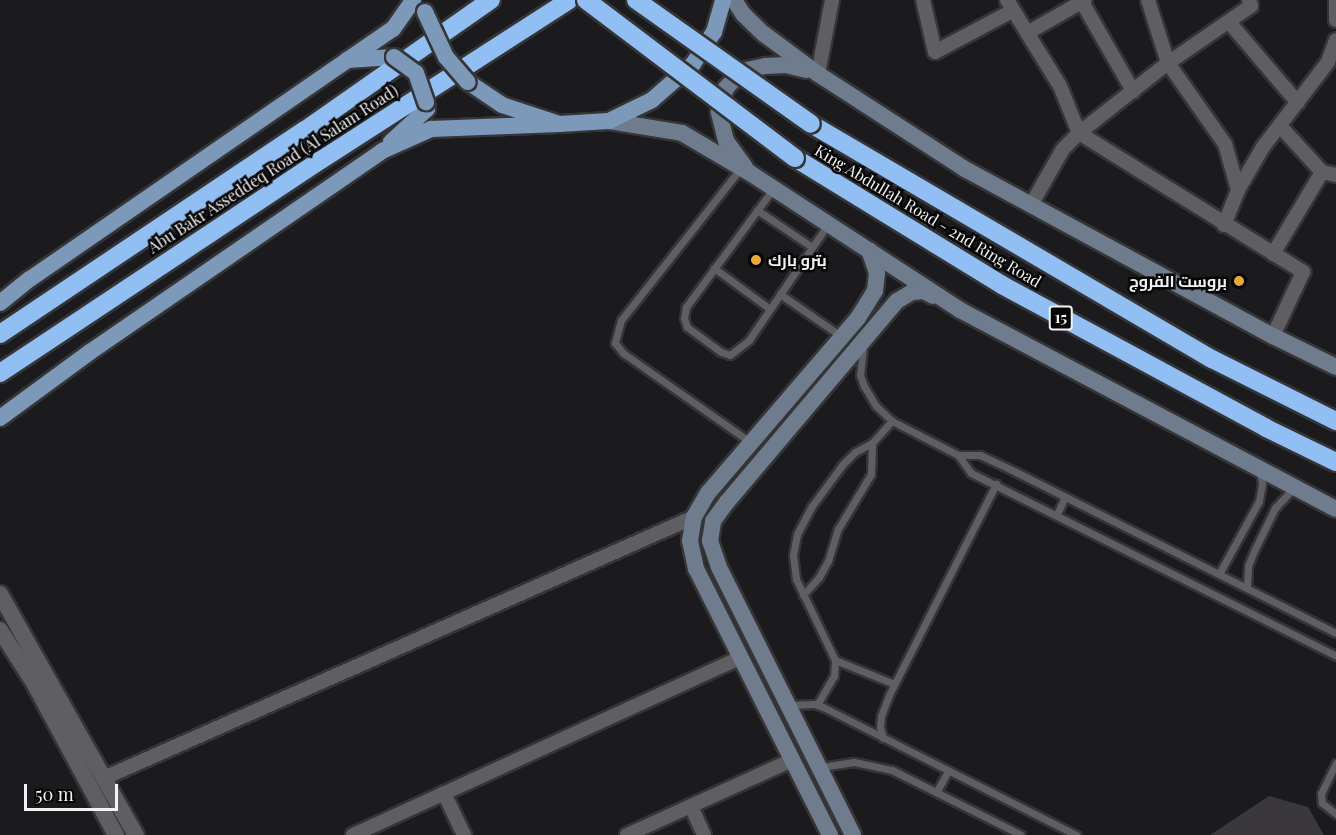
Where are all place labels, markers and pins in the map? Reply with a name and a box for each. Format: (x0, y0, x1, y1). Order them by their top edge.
place label: بترو بارك (768, 250, 827, 270)
marker: بترو بارك (749, 253, 763, 267)
place label: بروست الفروج (1129, 271, 1227, 291)
marker: بروست الفروج (1232, 274, 1246, 288)

